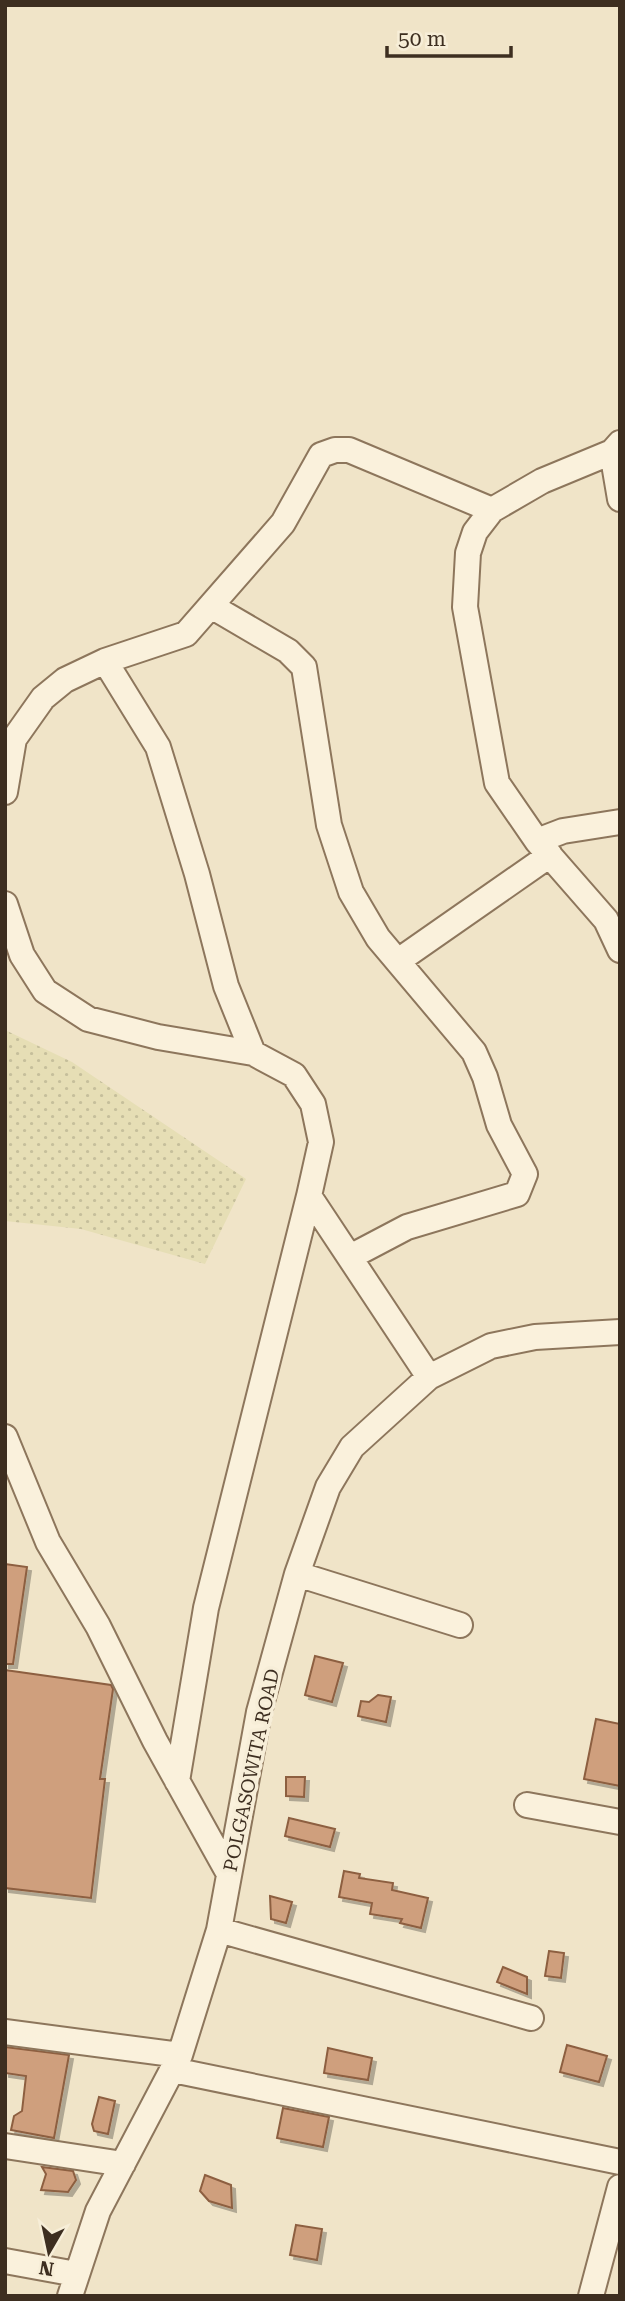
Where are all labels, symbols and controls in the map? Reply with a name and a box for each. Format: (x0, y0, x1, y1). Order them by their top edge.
scale bar (387, 14, 511, 58)
text: 50 m (398, 27, 446, 51)
street label: POLGASOWITA ROAD (219, 1667, 284, 1874)
north arrow (14, 2217, 84, 2287)
text: N (37, 2256, 55, 2281)

